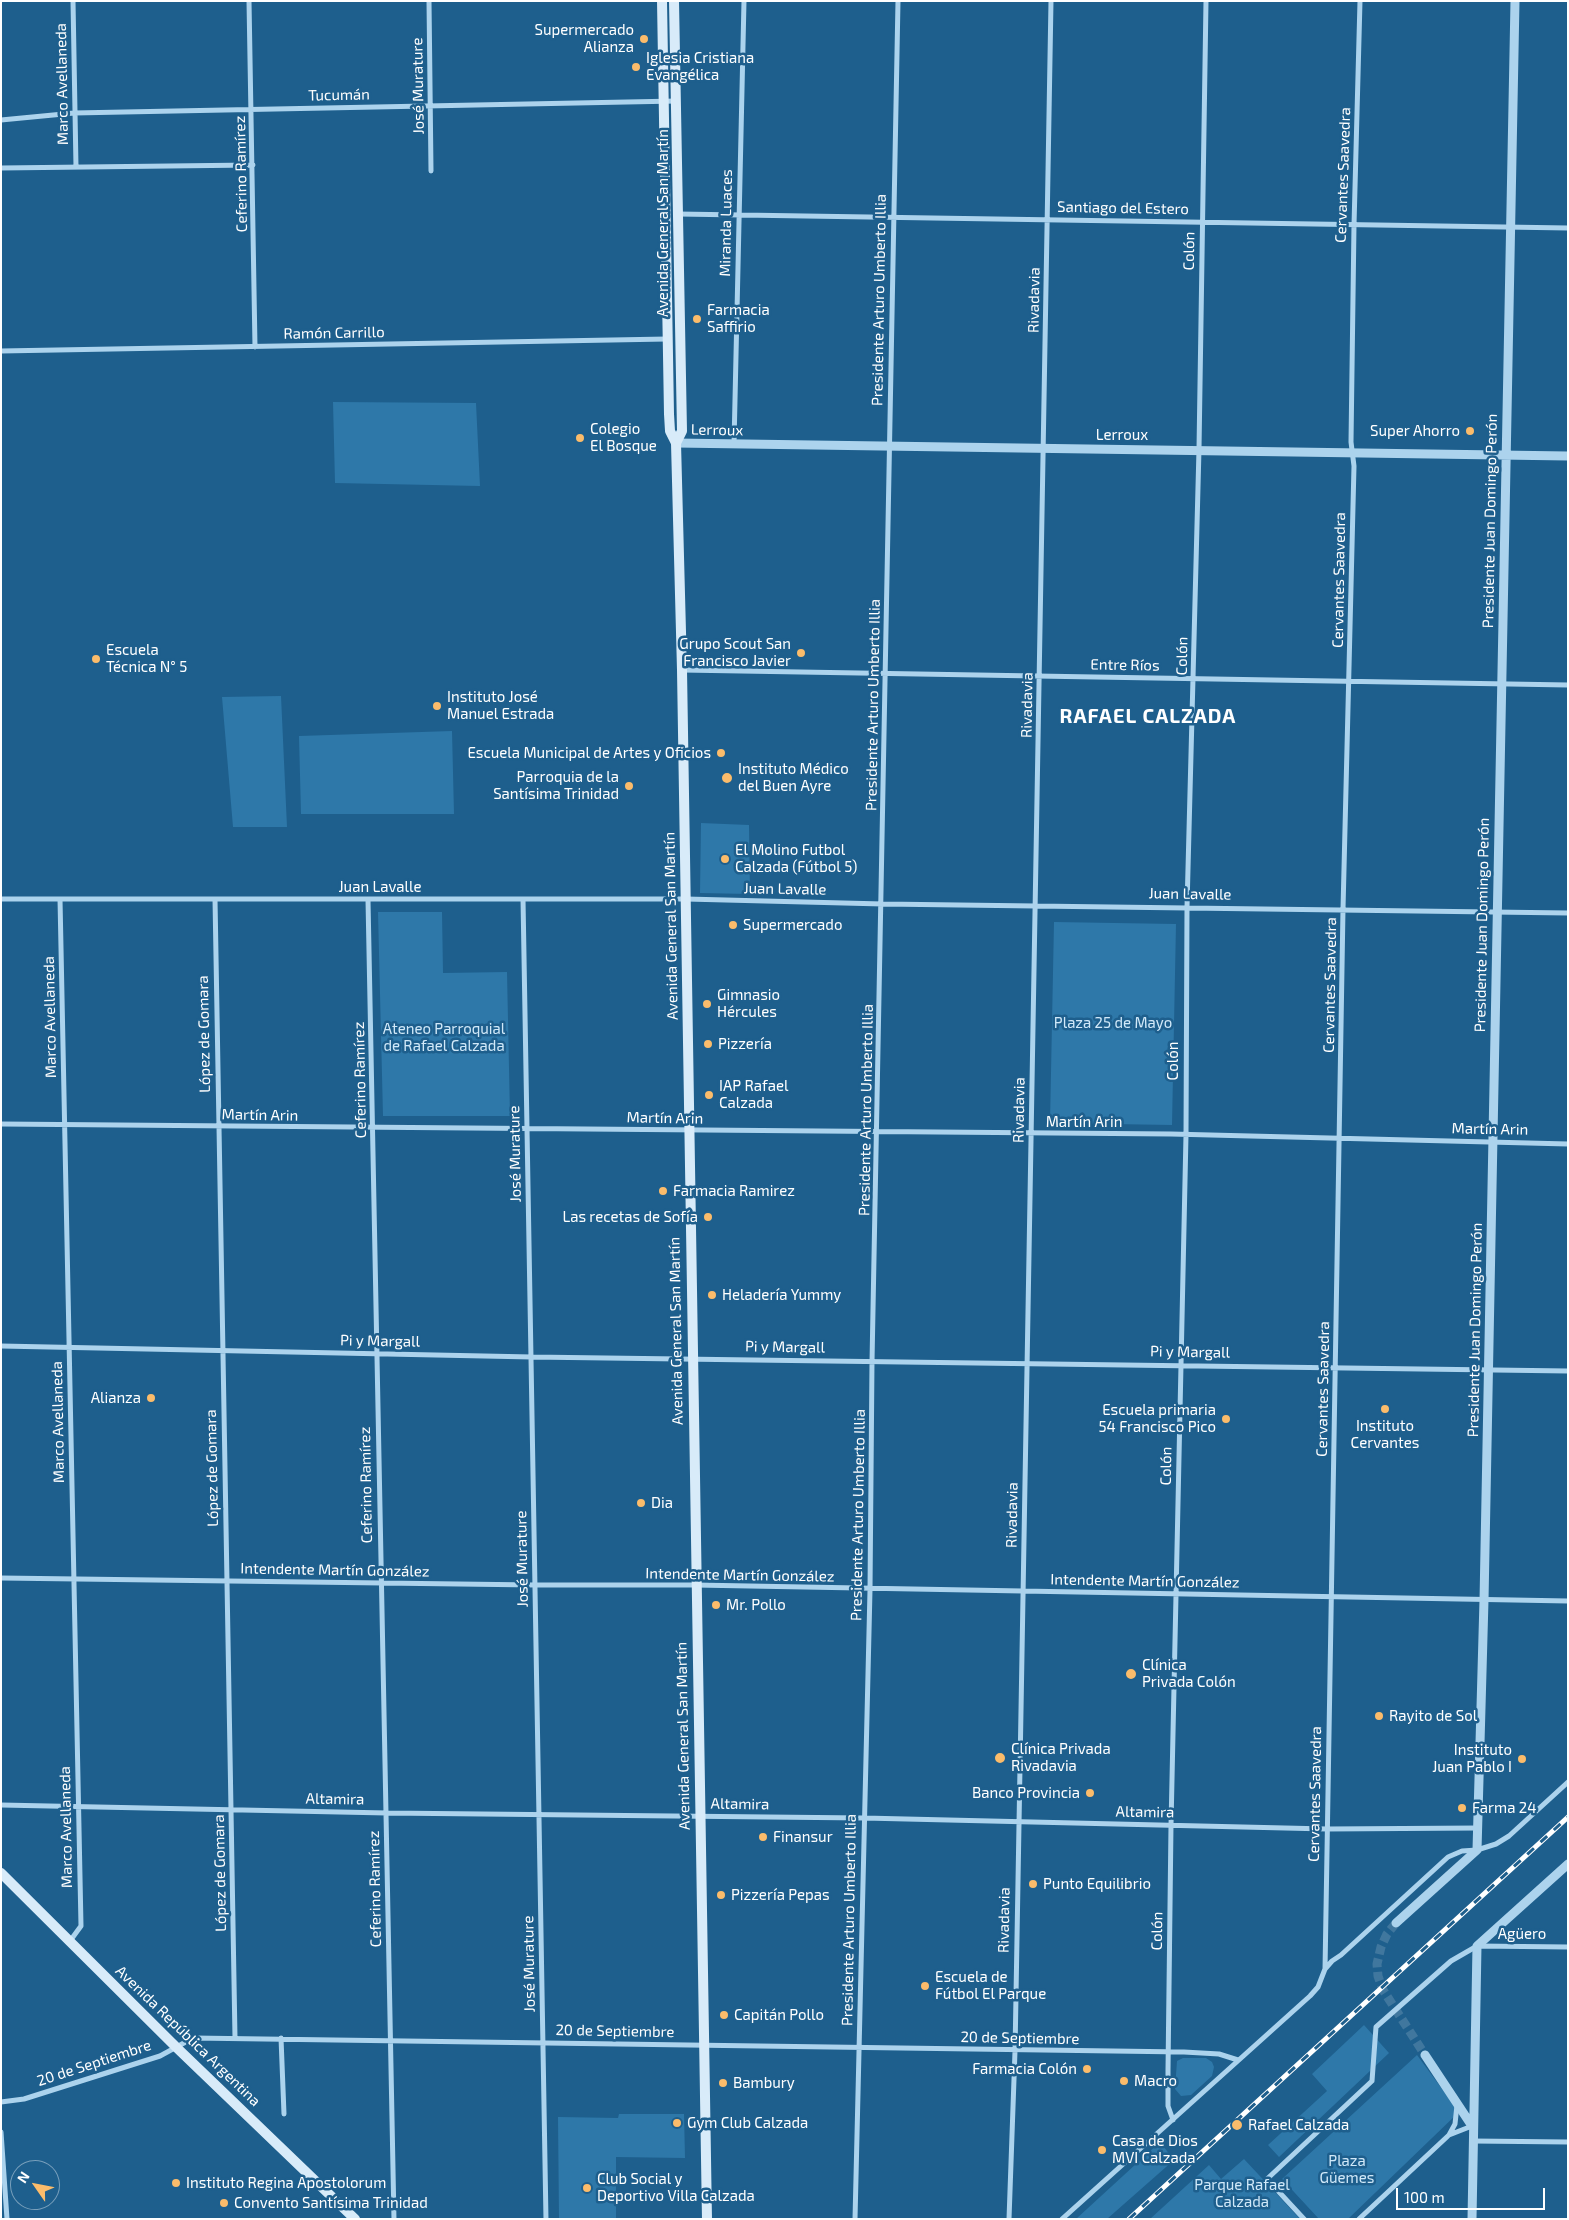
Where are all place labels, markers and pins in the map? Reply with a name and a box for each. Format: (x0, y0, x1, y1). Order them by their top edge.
place label: Supermercado Alianza (535, 21, 634, 56)
marker: Supermercado Alianza (638, 33, 650, 45)
place label: Iglesia Cristiana Evangélica (646, 49, 754, 84)
marker: Iglesia Cristiana Evangélica (630, 61, 642, 73)
place label: Farmacia Saffirio (707, 301, 770, 336)
marker: Farmacia Saffirio (691, 313, 703, 325)
place label: Colegio El Bosque (590, 420, 657, 455)
place label: Super Ahorro (1370, 422, 1460, 440)
marker: Super Ahorro (1464, 425, 1476, 437)
marker: Colegio El Bosque (574, 432, 586, 444)
place label: Grupo Scout San Francisco Javier (679, 635, 791, 670)
place label: Escuela Técnica N° 5 (106, 641, 187, 676)
marker: Grupo Scout San Francisco Javier (795, 647, 807, 659)
marker: Escuela Técnica N° 5 (90, 653, 102, 665)
place label: Instituto José Manuel Estrada (447, 688, 554, 723)
marker: Instituto José Manuel Estrada (431, 700, 443, 712)
place label: Escuela Municipal de Artes y Oficios (467, 744, 711, 762)
marker: Escuela Municipal de Artes y Oficios (715, 747, 727, 759)
place label: Instituto Médico del Buen Ayre (738, 760, 849, 795)
place label: Parroquia de la Santísima Trinidad (493, 768, 619, 803)
marker: Instituto Médico del Buen Ayre (720, 771, 734, 785)
marker: Parroquia de la Santísima Trinidad (623, 780, 635, 792)
place label: El Molino Futbol Calzada (Fútbol 5) (735, 841, 857, 876)
marker: El Molino Futbol Calzada (Fútbol 5) (719, 853, 731, 865)
place label: Supermercado (743, 916, 842, 934)
marker: Supermercado (727, 919, 739, 931)
place label: Gimnasio Hércules (717, 986, 780, 1021)
marker: Gimnasio Hércules (701, 998, 713, 1010)
place label: Pizzería (718, 1035, 772, 1053)
marker: Pizzería (702, 1038, 714, 1050)
place label: IAP Rafael Calzada (719, 1077, 788, 1112)
marker: IAP Rafael Calzada (703, 1089, 715, 1101)
place label: Farmacia Ramirez (673, 1182, 795, 1200)
marker: Farmacia Ramirez (657, 1185, 669, 1197)
place label: Las recetas de Sofía (562, 1208, 698, 1226)
marker: Las recetas de Sofía (702, 1211, 714, 1223)
place label: Heladería Yummy (722, 1286, 841, 1304)
marker: Heladería Yummy (706, 1289, 718, 1301)
place label: Alianza (91, 1389, 141, 1407)
marker: Alianza (145, 1392, 157, 1404)
place label: Escuela primaria 54 Francisco Pico (1099, 1401, 1216, 1436)
marker: Instituto Cervantes (1379, 1403, 1391, 1415)
marker: Escuela primaria 54 Francisco Pico (1220, 1413, 1232, 1425)
place label: Instituto Cervantes (1351, 1417, 1419, 1452)
place label: Dia (651, 1494, 673, 1512)
marker: Dia (635, 1497, 647, 1509)
place label: Mr. Pollo (726, 1596, 786, 1614)
marker: Mr. Pollo (710, 1599, 722, 1611)
place label: Clínica Privada Colón (1142, 1656, 1236, 1691)
marker: Clínica Privada Colón (1124, 1667, 1138, 1681)
place label: Rayito de Sol (1389, 1707, 1477, 1725)
marker: Rayito de Sol (1373, 1710, 1385, 1722)
place label: Clínica Privada Rivadavia (1011, 1740, 1111, 1775)
place label: Instituto Juan Pablo I (1432, 1741, 1512, 1776)
marker: Clínica Privada Rivadavia (993, 1751, 1007, 1765)
marker: Instituto Juan Pablo I (1516, 1753, 1528, 1765)
place label: Banco Provincia (972, 1784, 1080, 1802)
marker: Banco Provincia (1084, 1787, 1096, 1799)
place label: Farma 24 (1472, 1799, 1536, 1817)
marker: Farma 24 (1456, 1802, 1468, 1814)
place label: Finansur (773, 1828, 833, 1846)
marker: Finansur (757, 1831, 769, 1843)
place label: Punto Equilibrio (1043, 1875, 1151, 1893)
marker: Punto Equilibrio (1027, 1878, 1039, 1890)
place label: Pizzería Pepas (731, 1886, 830, 1904)
marker: Pizzería Pepas (715, 1889, 727, 1901)
place label: Escuela de Fútbol El Parque (935, 1968, 1046, 2003)
marker: Escuela de Fútbol El Parque (919, 1980, 931, 1992)
place label: Capitán Pollo (734, 2006, 824, 2024)
marker: Capitán Pollo (718, 2009, 730, 2021)
place label: Farmacia Colón (972, 2060, 1077, 2078)
marker: Farmacia Colón (1081, 2063, 1093, 2075)
place label: Macro (1134, 2072, 1177, 2090)
place label: Bambury (733, 2074, 795, 2092)
marker: Macro (1118, 2075, 1130, 2087)
marker: Bambury (717, 2077, 729, 2089)
place label: Gym Club Calzada (687, 2114, 808, 2132)
place label: Rafael Calzada (1248, 2116, 1349, 2134)
marker: Gym Club Calzada (671, 2117, 683, 2129)
marker: Rafael Calzada (1230, 2118, 1244, 2132)
place label: Casa de Dios MVI Calzada (1112, 2132, 1198, 2167)
marker: Casa de Dios MVI Calzada (1096, 2144, 1108, 2156)
place label: Club Social y Deportivo Villa Calzada (597, 2170, 755, 2205)
place label: Instituto Regina Apostolorum (186, 2174, 386, 2192)
marker: Instituto Regina Apostolorum (170, 2177, 182, 2189)
marker: Club Social y Deportivo Villa Calzada (581, 2182, 593, 2194)
place label: Convento Santísima Trinidad (234, 2194, 428, 2212)
marker: Convento Santísima Trinidad (218, 2197, 230, 2209)

